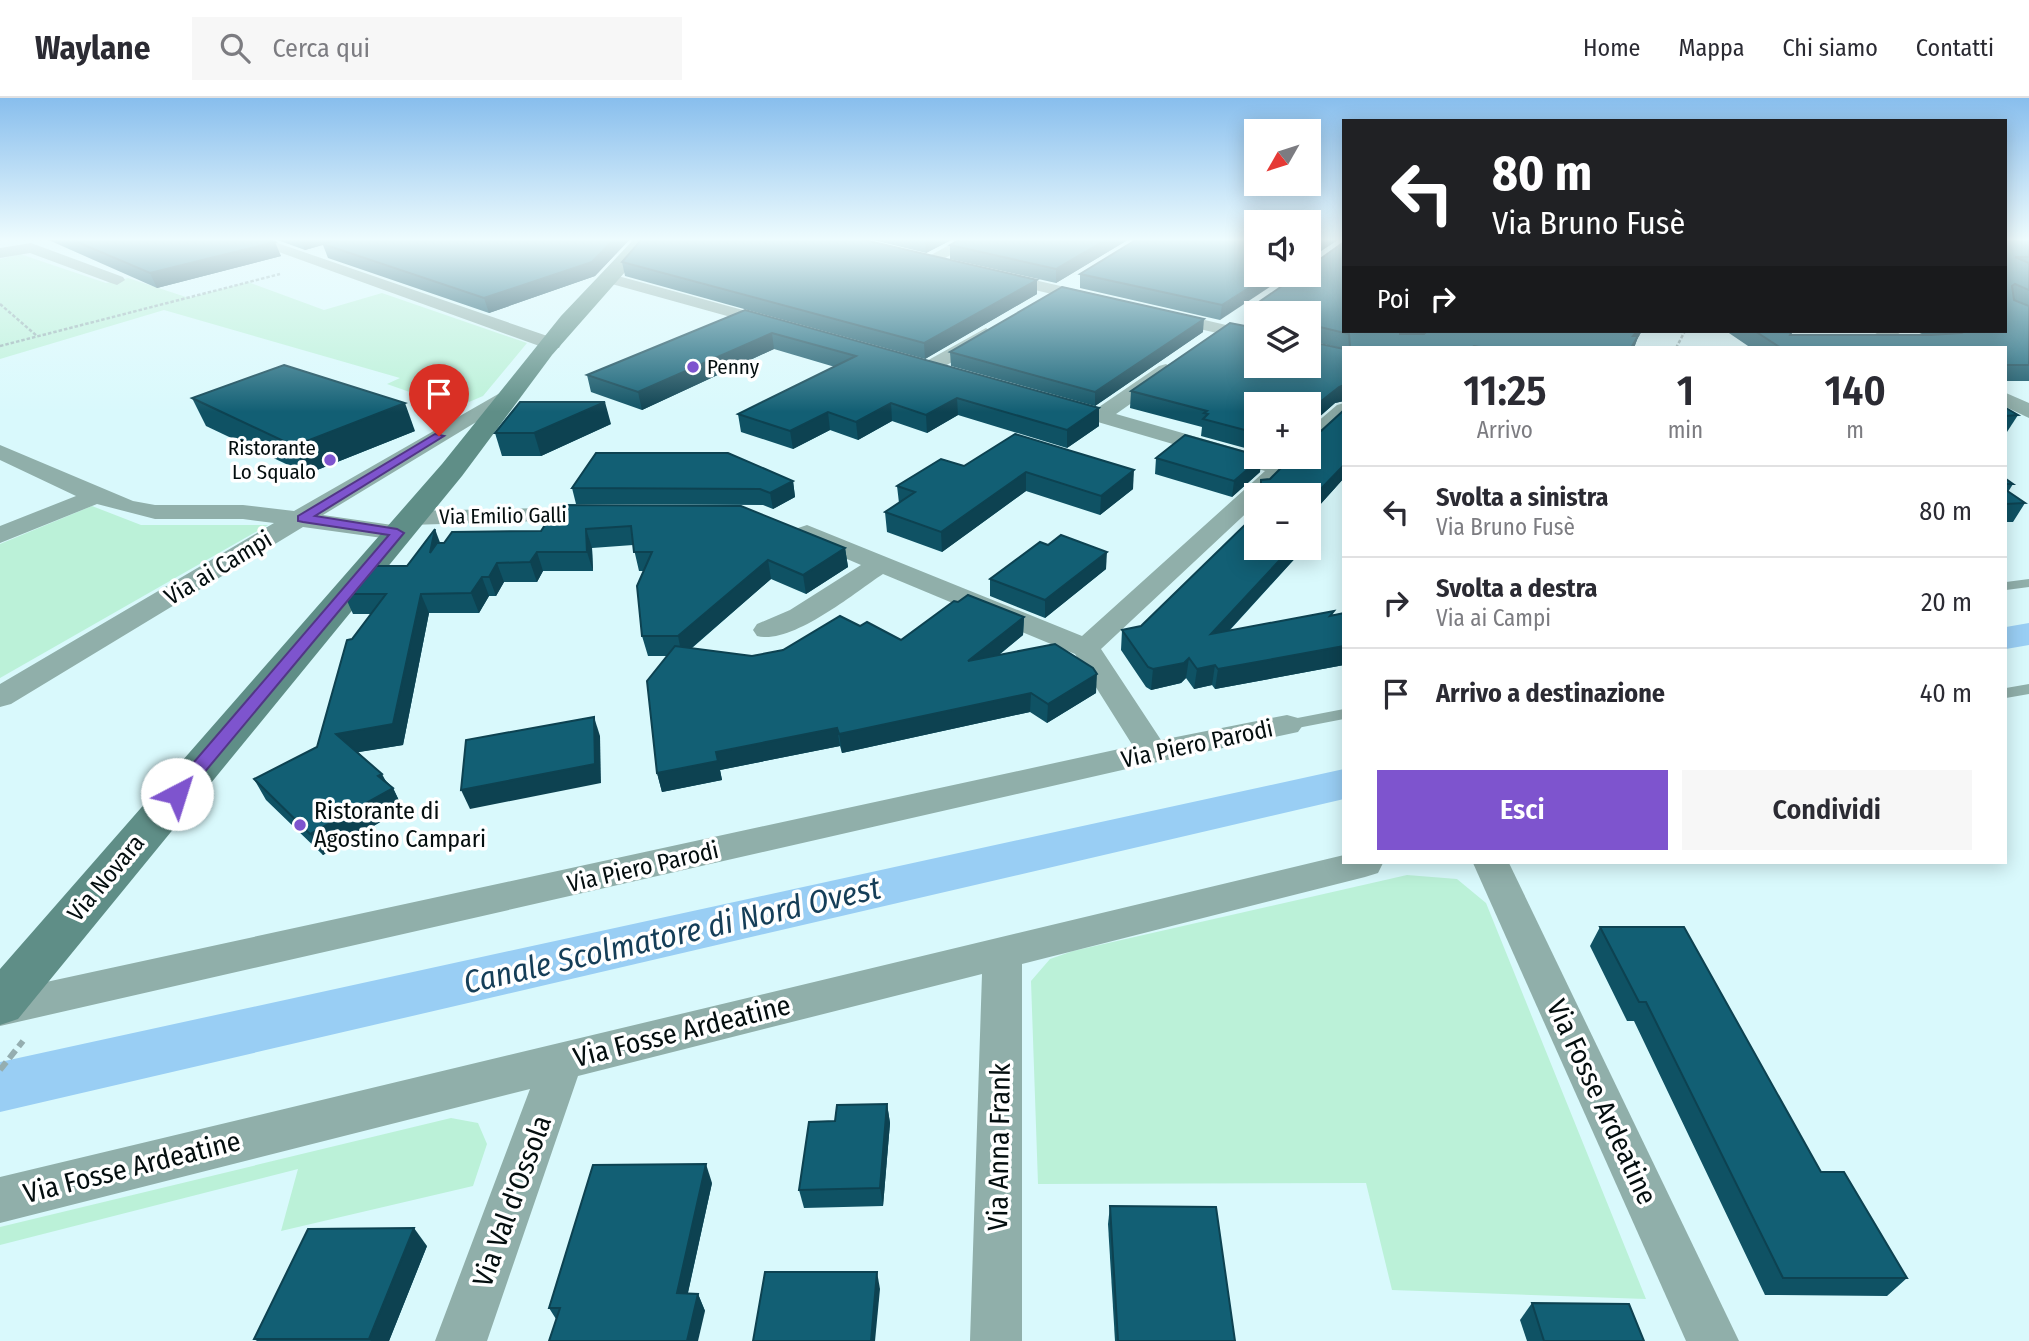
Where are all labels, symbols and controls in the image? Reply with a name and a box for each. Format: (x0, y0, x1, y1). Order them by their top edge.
search box (192, 17, 682, 80)
text: Waylane (35, 28, 150, 68)
icon: search (216, 29, 254, 67)
text: Cerca qui (272, 33, 370, 64)
text: Home (1583, 34, 1640, 62)
text: Mappa (1678, 34, 1744, 62)
text: Chi siamo (1782, 34, 1878, 62)
text: Contatti (1916, 34, 1994, 62)
north arrow (1244, 119, 1321, 196)
map controls (1244, 119, 1321, 560)
text: 80 m (1492, 144, 1592, 203)
icon: left (1377, 147, 1468, 238)
text: Via Bruno Fusè (1492, 204, 1685, 242)
button: sound (1244, 210, 1321, 287)
icon: right (1424, 280, 1462, 318)
text: Poi (1377, 284, 1410, 315)
button: layers (1244, 301, 1321, 378)
place label: Penny (707, 354, 760, 380)
marker: Penny (685, 359, 701, 375)
pin (409, 364, 469, 436)
text: 11:25 (1463, 366, 1546, 416)
text: 1 (1677, 366, 1694, 416)
text: 140 (1824, 366, 1886, 416)
icon: arrive (420, 375, 458, 413)
button: + (1244, 392, 1321, 469)
text: Arrivo (1477, 416, 1533, 444)
text: min (1668, 416, 1703, 444)
text: m (1846, 416, 1864, 444)
place label: Ristorante Lo Squalo (228, 435, 316, 485)
marker: Ristorante Lo Squalo (322, 452, 338, 468)
text: Svolta a sinistra (1436, 482, 1608, 513)
button: − (1244, 483, 1321, 560)
icon: left (1377, 493, 1415, 531)
text: 80 m (1919, 496, 1972, 527)
street label: Via Emilio Galli (439, 502, 567, 530)
text: Via Bruno Fusè (1436, 513, 1575, 541)
street label: Via ai Campi (159, 525, 277, 611)
text: Svolta a destra (1436, 573, 1597, 604)
icon: right (1377, 584, 1415, 622)
text: 20 m (1921, 587, 1972, 618)
text: Via ai Campi (1436, 604, 1551, 632)
icon: arrive (1377, 675, 1415, 713)
text: Arrivo a destinazione (1436, 678, 1665, 709)
text: 40 m (1920, 678, 1972, 709)
street label: Via Piero Parodi (1119, 714, 1275, 774)
position arrow (140, 757, 214, 831)
button: Esci (1377, 770, 1668, 850)
button: Condividi (1682, 770, 1972, 850)
place label: Ristorante di Agostino Campari (314, 797, 486, 853)
marker: Ristorante di Agostino Campari (292, 817, 308, 833)
street label: Via Novara (62, 829, 150, 927)
street label: Via Piero Parodi (565, 836, 721, 898)
water label: Canale Scolmatore di Nord Ovest (460, 868, 885, 1002)
street label: Via Fosse Ardeatine (570, 988, 794, 1074)
street label: Via Fosse Ardeatine (1540, 994, 1664, 1210)
street label: Via Anna Frank (981, 1062, 1017, 1231)
street label: Via Val d'Ossola (466, 1111, 558, 1291)
street label: Via Fosse Ardeatine (20, 1124, 244, 1210)

